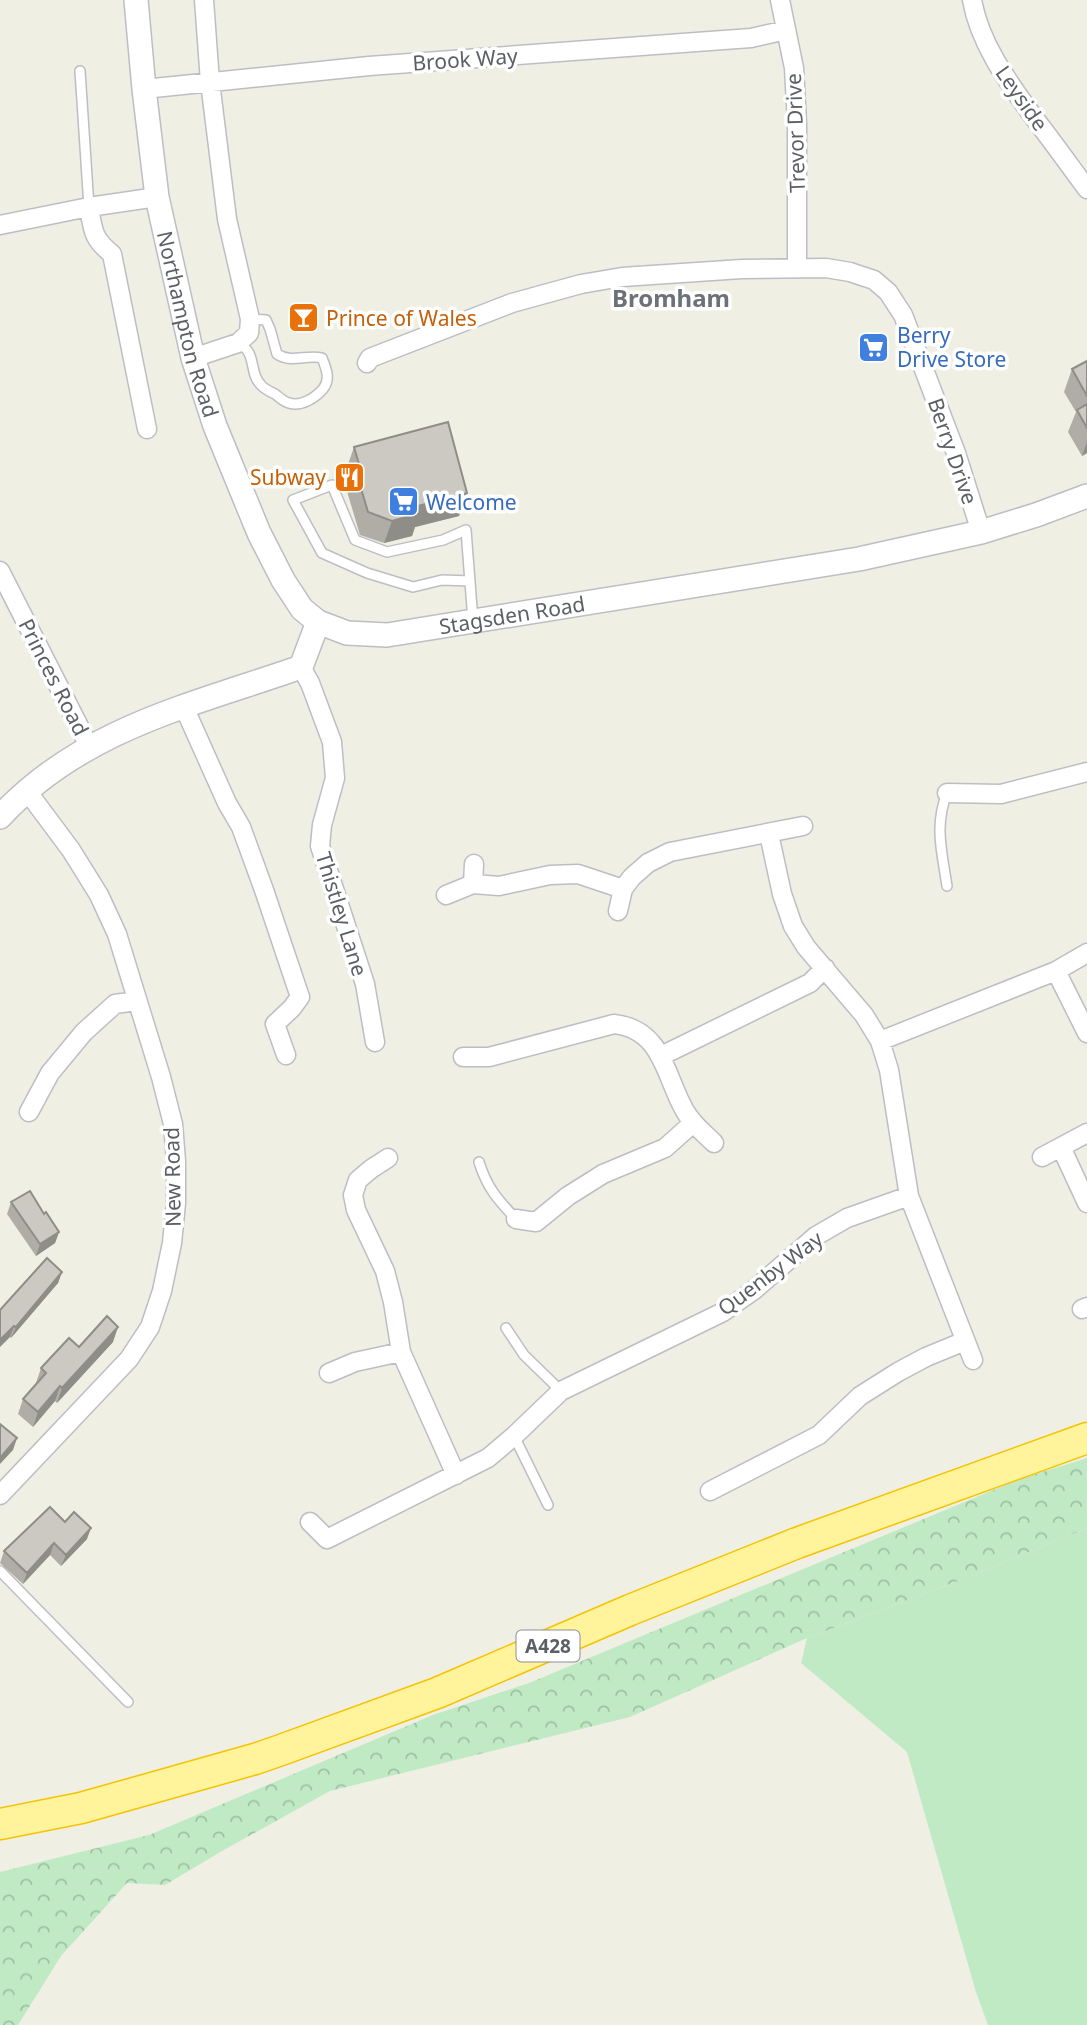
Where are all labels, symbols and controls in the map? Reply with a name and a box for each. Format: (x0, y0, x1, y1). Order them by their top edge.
street label: Brook Way (411, 41, 519, 77)
street label: Leyside (989, 60, 1055, 136)
street label: Trevor Drive (779, 73, 811, 193)
street label: Northampton Road (151, 228, 225, 421)
district label: Bromham (612, 281, 730, 314)
bar icon: Prince of Wales (286, 301, 320, 335)
place label: Prince of Wales (326, 304, 477, 332)
place label: Berry Drive Store (897, 321, 1006, 373)
supermarket icon: Berry Drive Store (857, 330, 891, 364)
street label: Berry Drive (922, 394, 984, 508)
restaurant icon: Subway (332, 460, 366, 494)
place label: Subway (250, 463, 326, 491)
supermarket icon: Welcome (386, 485, 420, 519)
place label: Welcome (426, 488, 517, 516)
street label: Stagsden Road (437, 589, 587, 640)
street label: Princes Road (13, 614, 95, 740)
street label: Thistley Lane (310, 849, 374, 979)
street label: New Road (157, 1127, 187, 1227)
street label: Quenby Way (712, 1224, 828, 1322)
road number: A428 (516, 1630, 580, 1662)

